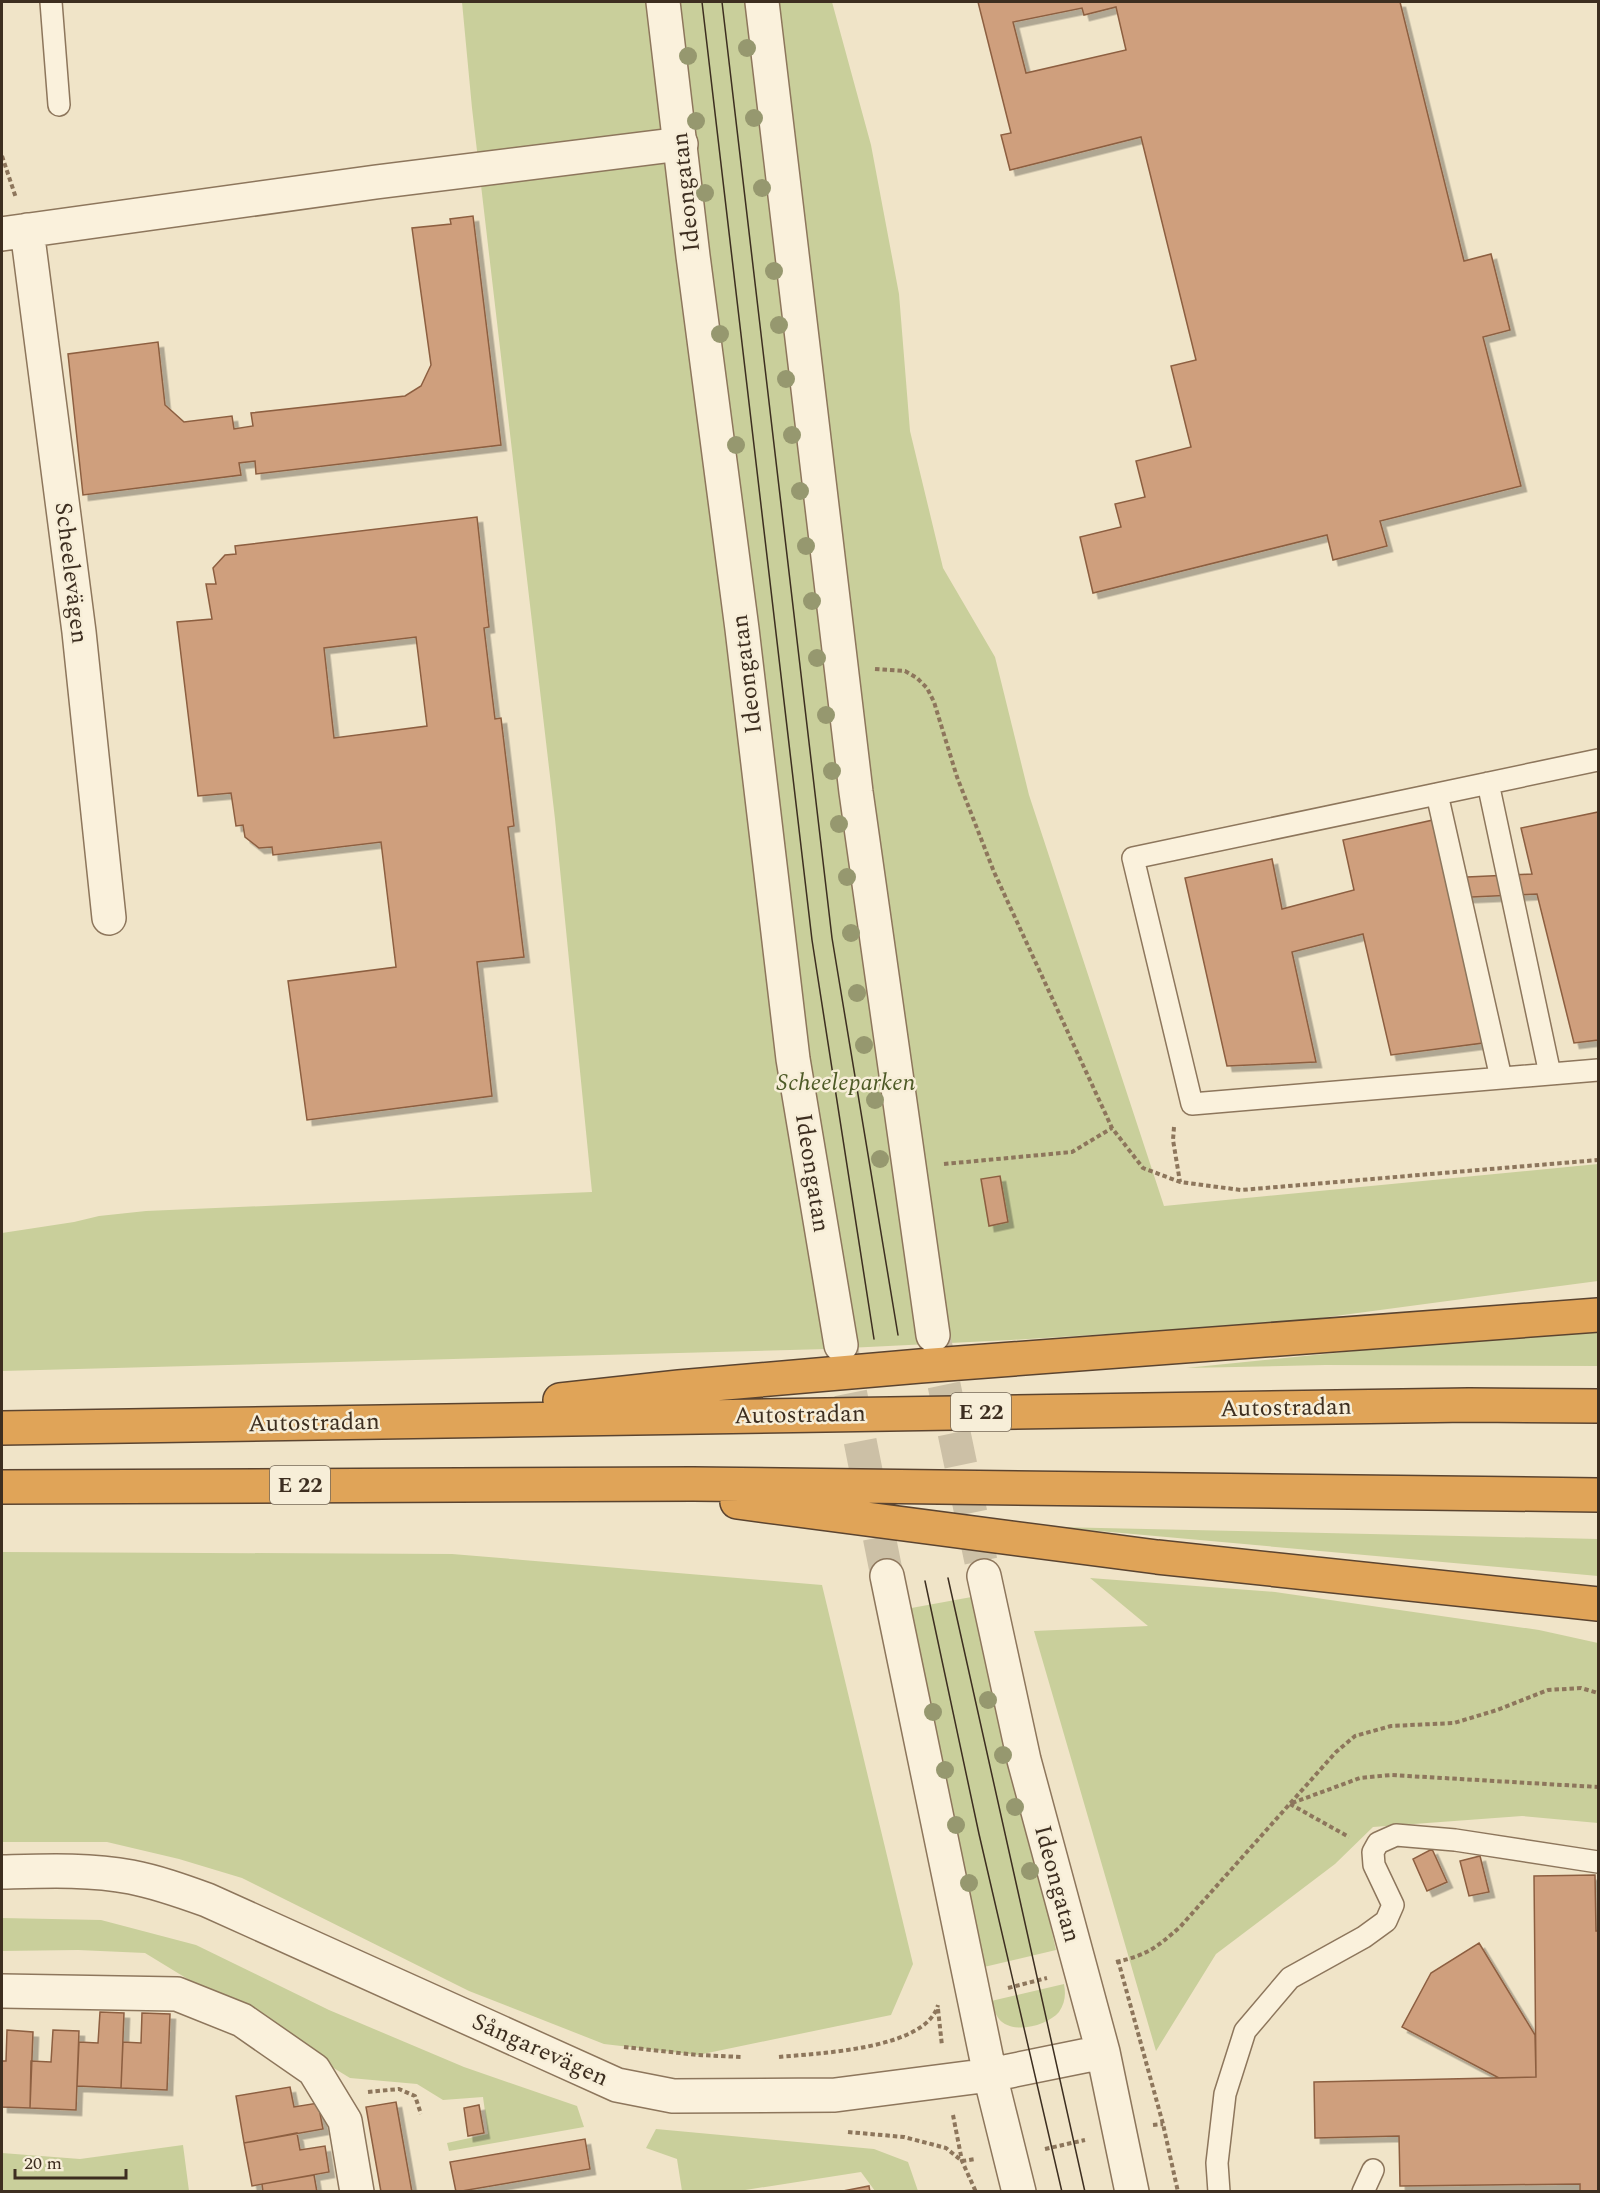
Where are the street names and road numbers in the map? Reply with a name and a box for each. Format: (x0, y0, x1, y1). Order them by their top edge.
street label: Ideongatan (662, 130, 710, 254)
street label: Scheelevägen (44, 500, 98, 646)
street label: Ideongatan (722, 612, 772, 736)
street label: Ideongatan (785, 1111, 839, 1235)
street label: Autostradan (1220, 1389, 1352, 1427)
road number: E 22 (951, 1393, 1011, 1431)
street label: Autostradan (734, 1396, 866, 1434)
street label: Autostradan (248, 1404, 380, 1442)
road number: E 22 (270, 1466, 330, 1504)
street label: Ideongatan (1024, 1821, 1090, 1947)
street label: Sångarevägen (466, 2004, 614, 2096)

